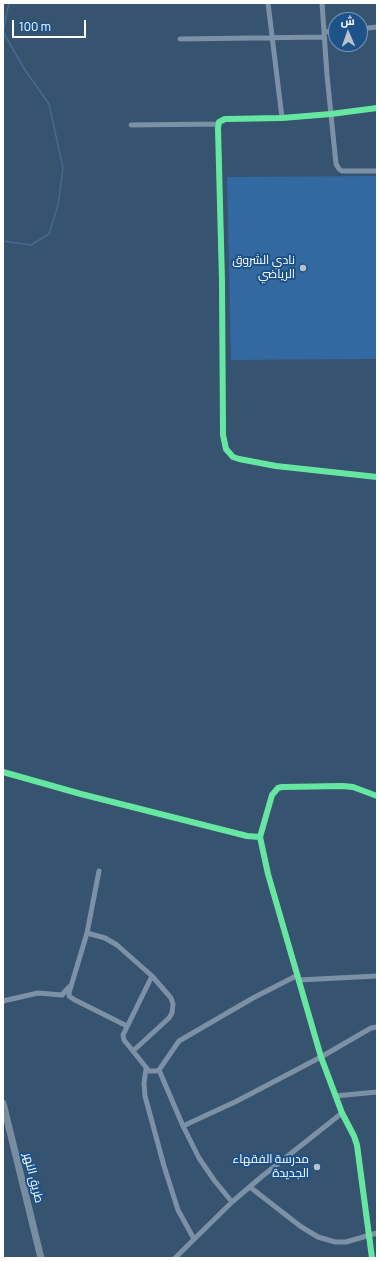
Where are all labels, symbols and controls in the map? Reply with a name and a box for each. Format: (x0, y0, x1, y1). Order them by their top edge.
scale bar (14, 12, 88, 38)
north arrow (328, 12, 368, 52)
text: ش (340, 13, 355, 28)
text: 100 m (19, 18, 51, 35)
place label: نادي الشروق الرياضي (232, 254, 295, 282)
marker: نادي الشروق الرياضي (298, 263, 308, 273)
street label: طريق النهر (20, 1151, 46, 1205)
place label: مدرسة الفقهاء الجديدة (233, 1153, 309, 1181)
marker: مدرسة الفقهاء الجديدة (312, 1162, 322, 1172)

